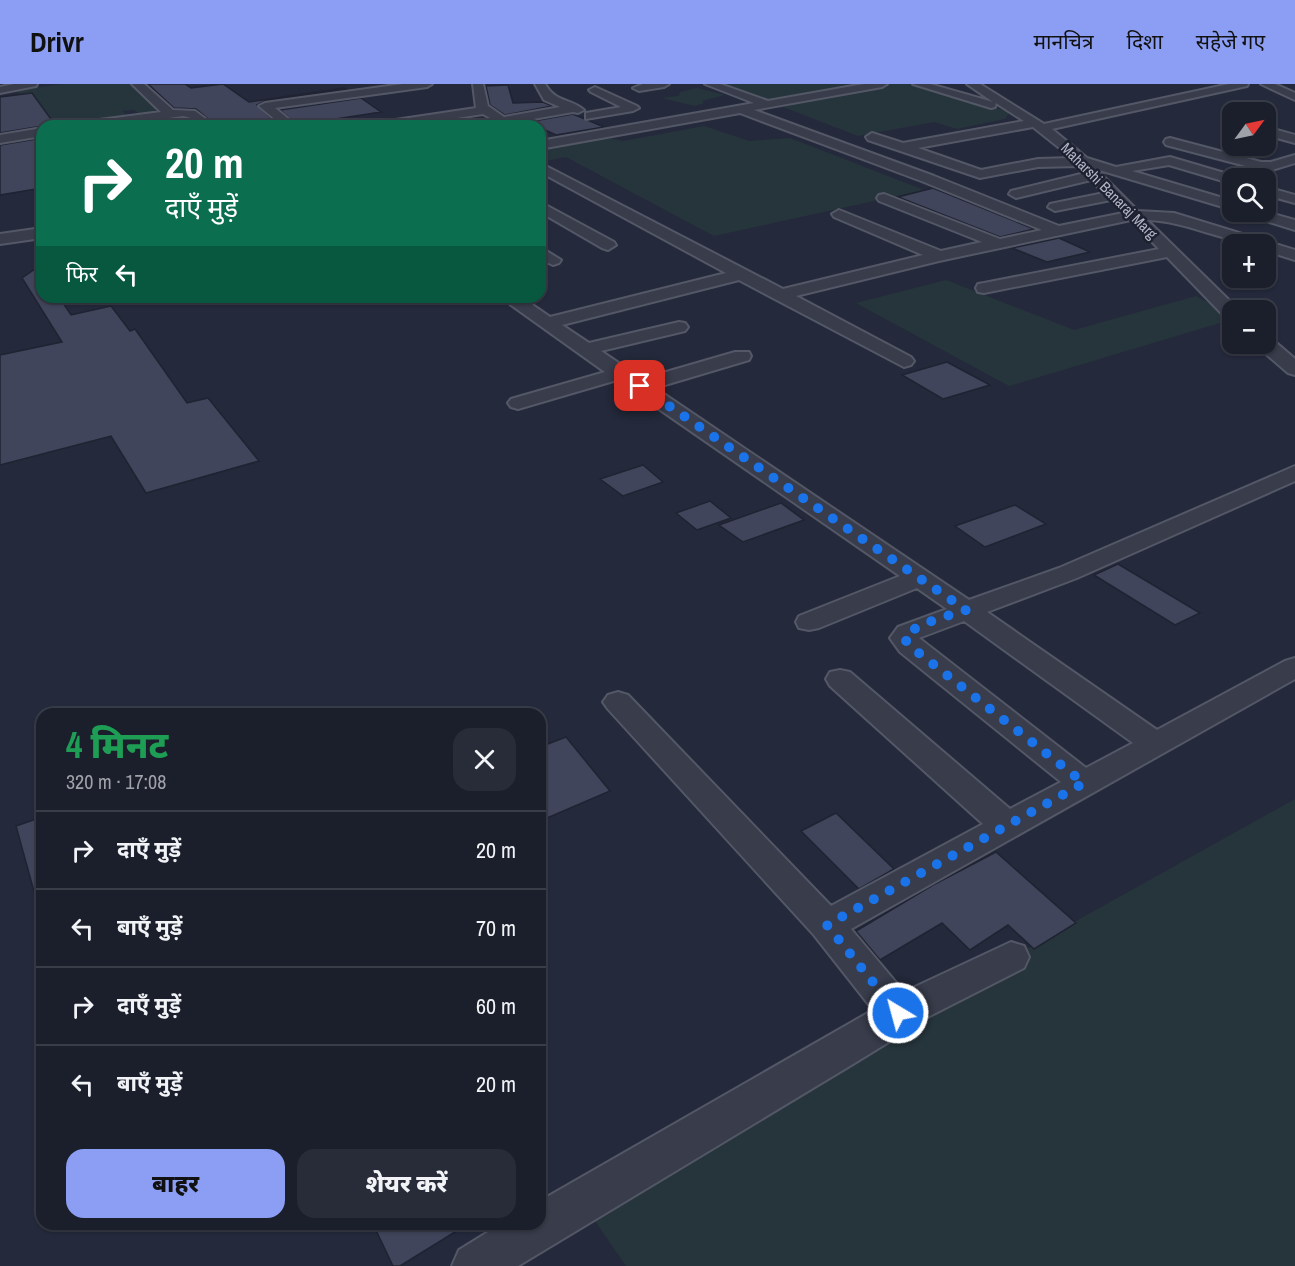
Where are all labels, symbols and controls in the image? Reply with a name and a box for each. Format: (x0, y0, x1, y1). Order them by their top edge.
text: Drivr (30, 23, 84, 61)
text: मानचित्र (1034, 27, 1094, 56)
text: दिशा (1127, 27, 1163, 56)
text: सहेजे गए (1196, 27, 1265, 56)
north arrow (1222, 102, 1276, 156)
map controls (1222, 102, 1276, 354)
text: 20 m (165, 135, 244, 191)
street label: Maharshi Banaraj Marg (1056, 138, 1162, 244)
icon: right (66, 144, 144, 222)
button: search (1222, 168, 1276, 222)
text: दाएँ मुड़ें (165, 189, 238, 225)
button: + (1222, 234, 1276, 288)
icon: left (110, 258, 143, 291)
text: फिर (66, 259, 98, 289)
button: − (1222, 300, 1276, 354)
pin (614, 360, 665, 411)
icon: arrive (623, 369, 656, 402)
text: 4 मिनट (66, 721, 168, 769)
button: close (453, 728, 516, 791)
text: 320 m · 17:08 (66, 768, 166, 795)
icon: right (66, 834, 99, 867)
text: दाएँ मुड़ें (117, 834, 181, 864)
text: 20 m (476, 835, 516, 865)
icon: left (66, 912, 99, 945)
text: बाएँ मुड़ें (117, 912, 182, 942)
text: 70 m (476, 913, 516, 943)
position arrow (866, 981, 930, 1045)
icon: right (66, 990, 99, 1023)
text: दाएँ मुड़ें (117, 990, 181, 1020)
text: 60 m (476, 991, 516, 1021)
icon: left (66, 1068, 99, 1101)
text: बाएँ मुड़ें (117, 1068, 182, 1098)
text: 20 m (476, 1069, 516, 1099)
button: बाहर (66, 1149, 285, 1218)
button: शेयर करें (297, 1149, 516, 1218)

